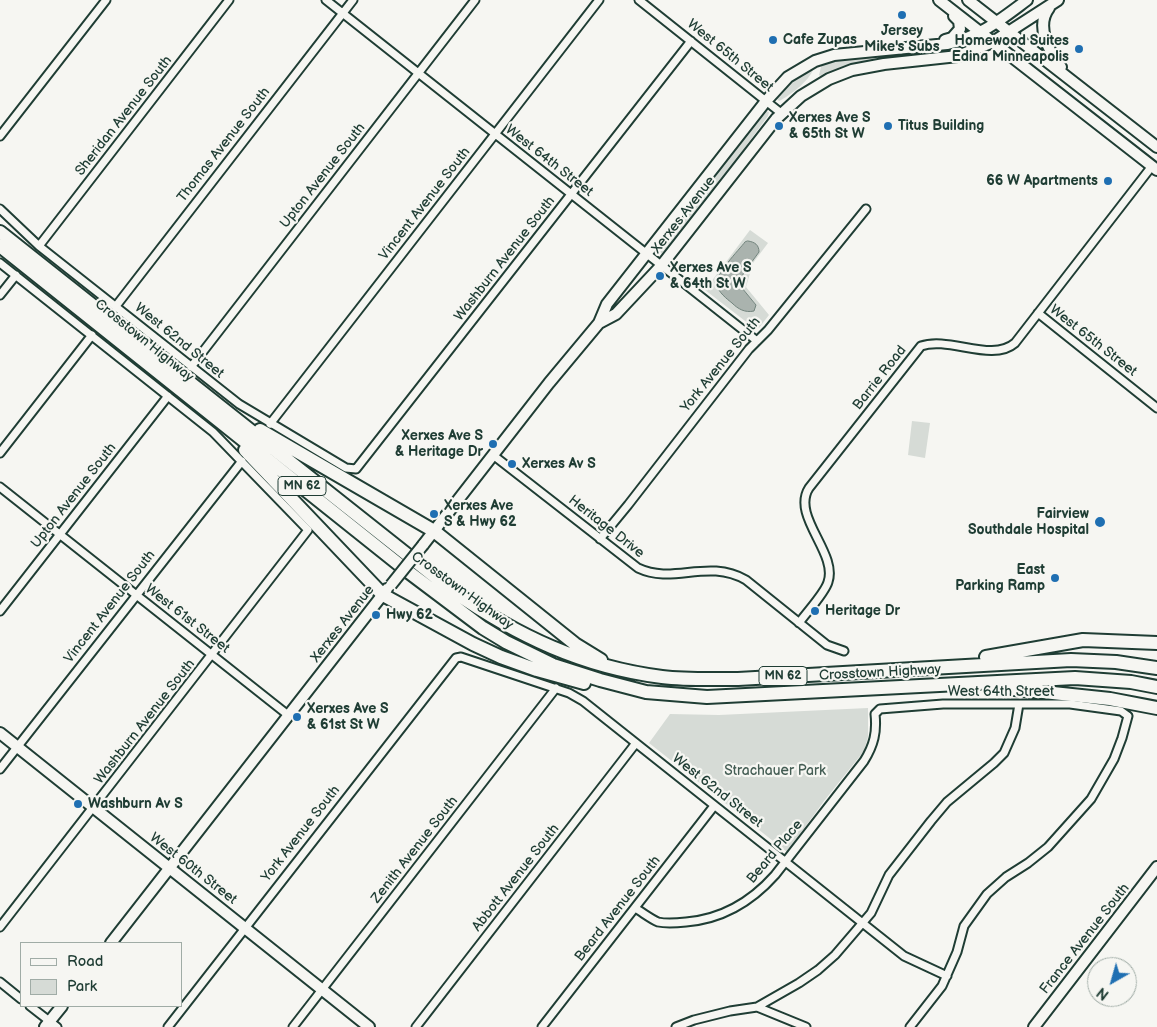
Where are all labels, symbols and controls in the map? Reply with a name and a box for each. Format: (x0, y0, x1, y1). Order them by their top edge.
marker: Jersey Mike's Subs (896, 9, 908, 21)
street label: West 65th Street (683, 16, 777, 96)
place label: Jersey Mike's Subs (864, 23, 940, 56)
place label: Cafe Zupas (783, 32, 857, 48)
place label: Homewood Suites Edina Minneapolis (952, 33, 1069, 65)
marker: Cafe Zupas (767, 34, 779, 46)
marker: Homewood Suites Edina Minneapolis (1073, 43, 1085, 55)
street label: Sheridan Avenue South (72, 53, 176, 179)
street label: Thomas Avenue South (174, 84, 274, 206)
place label: Xerxes Ave S & 65th St W (789, 110, 870, 142)
place label: Titus Building (898, 118, 984, 134)
street label: Upton Avenue South (277, 120, 369, 232)
marker: Xerxes Ave S & 65th St W (773, 120, 785, 132)
marker: Titus Building (882, 120, 894, 132)
street label: West 64th Street (502, 122, 596, 200)
street label: Vincent Avenue South (376, 144, 474, 264)
street label: Xerxes Avenue (649, 173, 719, 257)
place label: 66 W Apartments (986, 173, 1098, 189)
marker: 66 W Apartments (1102, 175, 1114, 187)
street label: Washburn Avenue South (451, 193, 559, 325)
place label: Xerxes Ave S & 64th St W (670, 260, 751, 292)
marker: Xerxes Ave S & 64th St W (654, 270, 666, 282)
street label: Crosstown Highway (91, 296, 197, 386)
street label: West 62nd Street (131, 300, 227, 382)
street label: West 65th Street (1046, 302, 1140, 380)
street label: York Avenue South (677, 314, 765, 416)
street label: Barrie Road (850, 343, 910, 413)
place label: Xerxes Ave S & Heritage Dr (395, 428, 483, 461)
marker: Xerxes Ave S & Heritage Dr (487, 438, 499, 450)
street label: Upton Avenue South (28, 440, 120, 552)
place label: Xerxes Av S (522, 456, 596, 472)
marker: Xerxes Av S (506, 458, 518, 470)
road number: MN 62 (278, 476, 326, 496)
street label: Heritage Drive (565, 492, 647, 562)
place label: Xerxes Ave S & Hwy 62 (444, 498, 516, 530)
place label: Fairview Southdale Hospital (968, 506, 1089, 538)
marker: Xerxes Ave S & Hwy 62 (428, 508, 440, 520)
marker: Fairview Southdale Hospital (1093, 515, 1107, 529)
street label: Vincent Avenue South (61, 547, 159, 667)
street label: Crosstown Highway (408, 548, 516, 634)
place label: East Parking Ramp (955, 562, 1045, 594)
marker: East Parking Ramp (1049, 572, 1061, 584)
street label: West 61st Street (141, 581, 233, 657)
street label: Xerxes Avenue (308, 582, 378, 666)
place label: Heritage Dr (825, 603, 900, 619)
marker: Heritage Dr (809, 605, 821, 617)
place label: Hwy 62 (386, 607, 433, 623)
marker: Hwy 62 (370, 609, 382, 621)
street label: Washburn Avenue South (91, 656, 199, 788)
street label: Crosstown Highway (819, 661, 941, 685)
road number: MN 62 (759, 666, 807, 686)
street label: West 64th Street (948, 684, 1054, 700)
place label: Xerxes Ave S & 61st St W (307, 701, 388, 734)
marker: Xerxes Ave S & 61st St W (291, 711, 303, 723)
street label: West 62nd Street (668, 750, 766, 832)
park label: Strachauer Park (724, 763, 826, 779)
street label: York Avenue South (258, 783, 344, 885)
street label: Zenith Avenue South (368, 793, 462, 907)
place label: Washburn Av S (88, 796, 183, 812)
marker: Washburn Av S (72, 798, 84, 810)
street label: Beard Place (744, 817, 806, 887)
street label: Abbott Avenue South (469, 821, 563, 935)
street label: West 60th Street (146, 830, 240, 908)
street label: Beard Avenue South (572, 853, 664, 965)
street label: France Avenue South (1037, 880, 1133, 998)
legend (20, 942, 182, 1007)
text: Road (67, 952, 103, 971)
north arrow (1087, 957, 1137, 1007)
text: Park (67, 977, 97, 996)
text: N (1094, 983, 1112, 1003)

